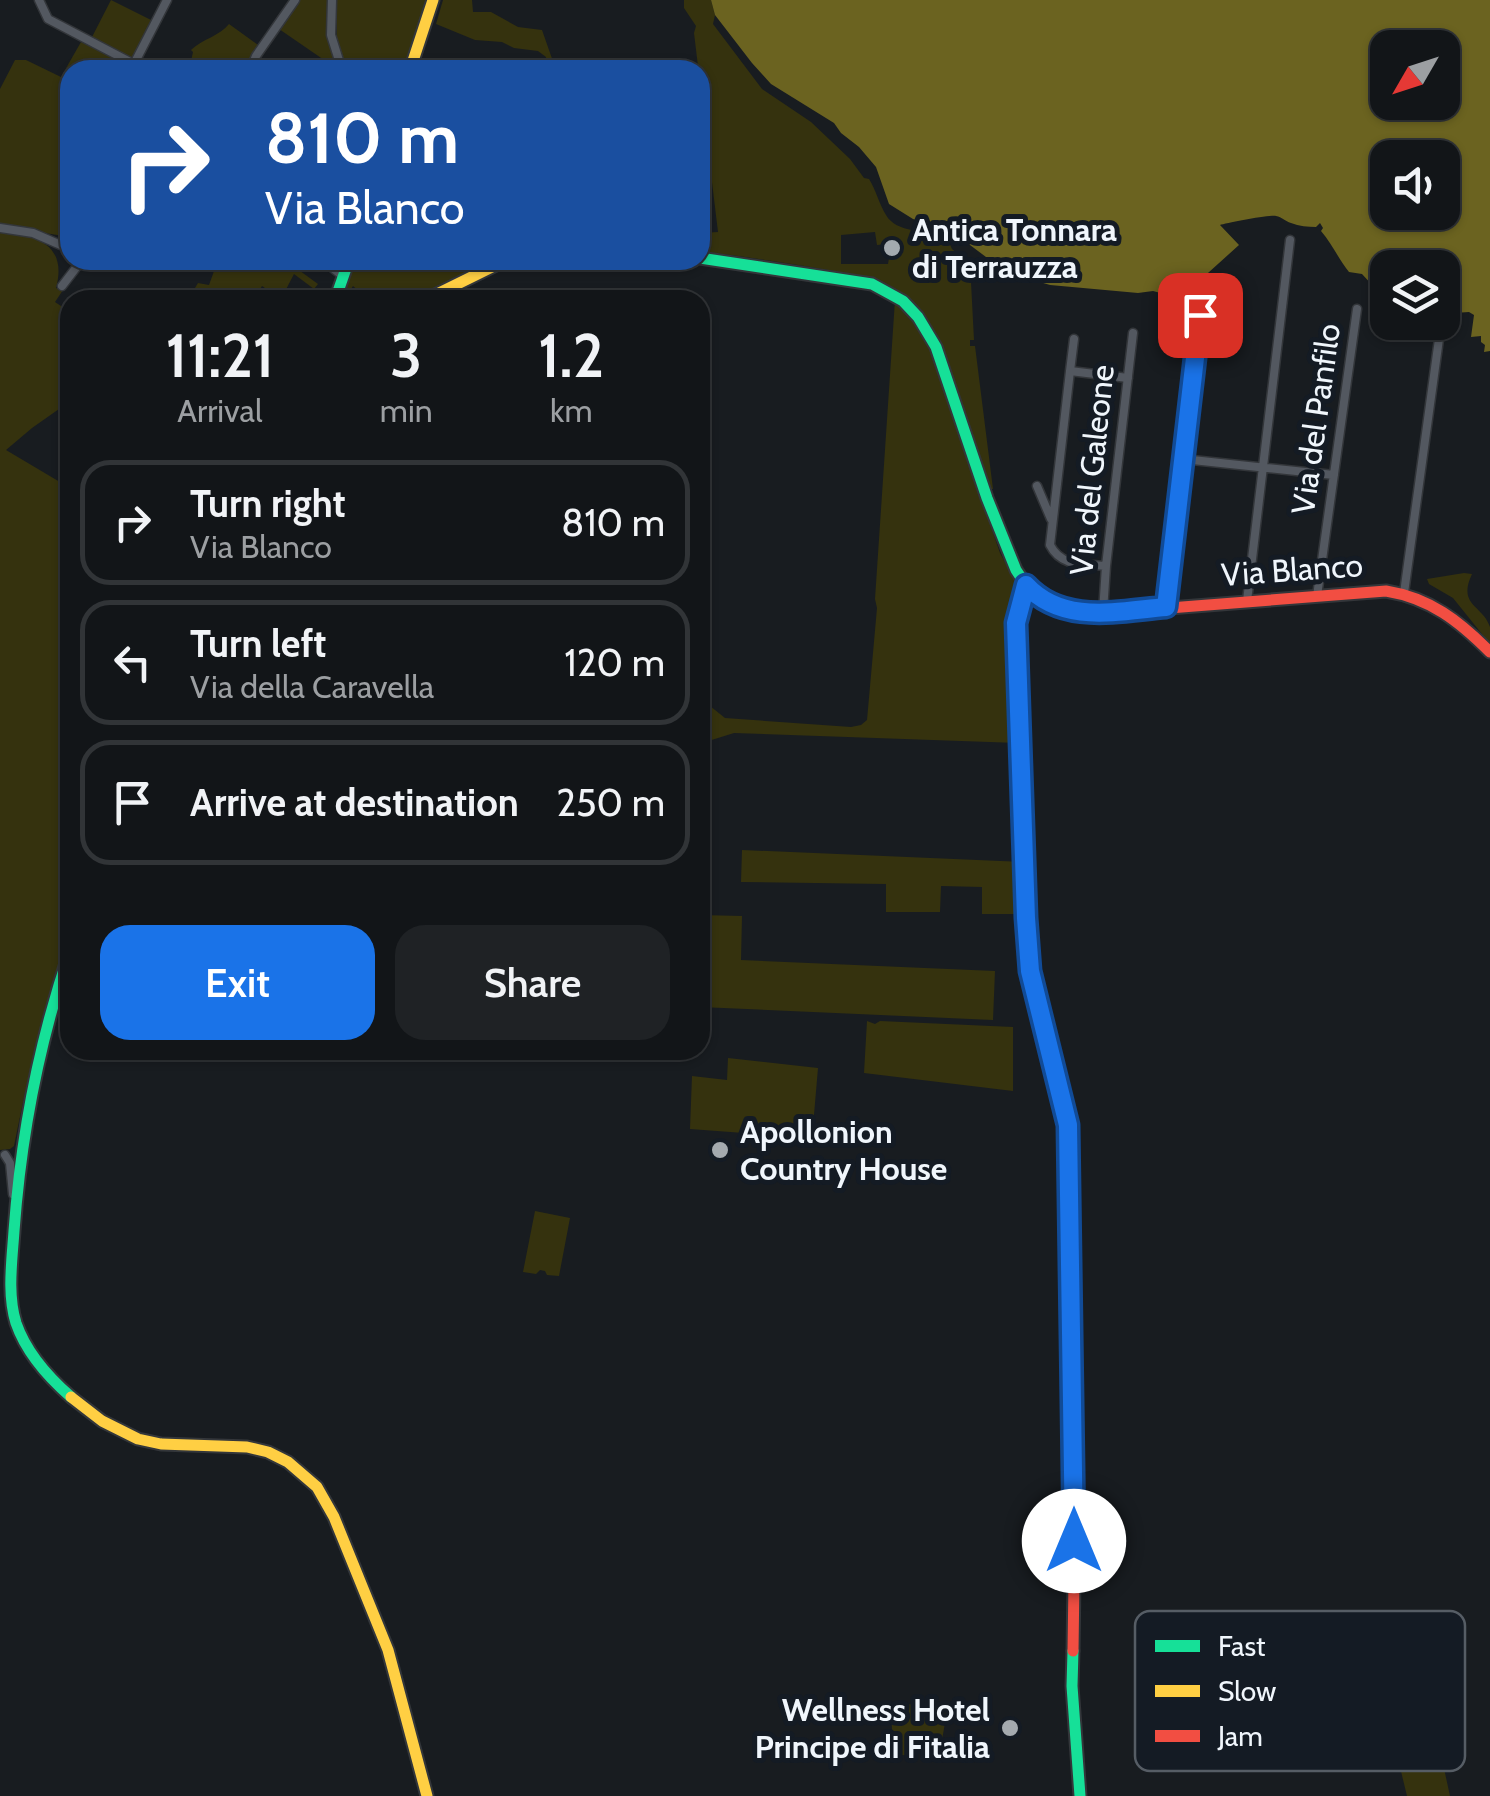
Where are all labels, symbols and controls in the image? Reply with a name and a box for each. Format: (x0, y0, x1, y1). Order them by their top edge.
north arrow (1370, 30, 1460, 120)
map controls (1370, 30, 1460, 340)
text: 810 m (265, 95, 459, 181)
icon: right (100, 100, 230, 230)
button: sound (1370, 140, 1460, 230)
text: Via Blanco (265, 181, 465, 235)
place label: Antica Tonnara di Terrauzza (912, 210, 1117, 286)
marker: Antica Tonnara di Terrauzza (881, 237, 903, 259)
button: layers (1370, 250, 1460, 340)
pin (1158, 273, 1243, 358)
icon: arrive (1173, 288, 1228, 343)
text: 11:21 (166, 319, 274, 392)
text: 3 (390, 319, 422, 392)
text: 1.2 (538, 319, 604, 392)
street label: Via del Panfilo (1283, 321, 1348, 517)
street label: Via del Galeone (1061, 363, 1122, 577)
text: Arrival (177, 391, 263, 430)
text: min (380, 391, 433, 430)
text: km (550, 391, 592, 430)
text: Turn right (190, 480, 346, 527)
icon: right (105, 495, 160, 550)
text: 810 m (561, 499, 665, 546)
text: Via Blanco (190, 527, 332, 566)
street label: Via Blanco (1220, 545, 1364, 594)
text: Turn left (190, 620, 326, 667)
icon: left (105, 635, 160, 690)
text: 120 m (564, 639, 665, 686)
text: Via della Caravella (190, 667, 434, 706)
icon: arrive (105, 775, 160, 830)
text: Arrive at destination (190, 779, 519, 826)
text: 250 m (556, 779, 665, 826)
button: Exit (100, 925, 375, 1040)
button: Share (395, 925, 670, 1040)
place label: Apollonion Country House (740, 1112, 947, 1188)
marker: Apollonion Country House (709, 1139, 731, 1161)
position arrow (1022, 1489, 1126, 1593)
legend (1135, 1611, 1465, 1771)
text: Fast (1218, 1629, 1266, 1663)
text: Slow (1218, 1674, 1276, 1708)
place label: Wellness Hotel Principe di Fitalia (755, 1690, 990, 1766)
marker: Wellness Hotel Principe di Fitalia (999, 1717, 1021, 1739)
text: Jam (1217, 1719, 1263, 1753)

